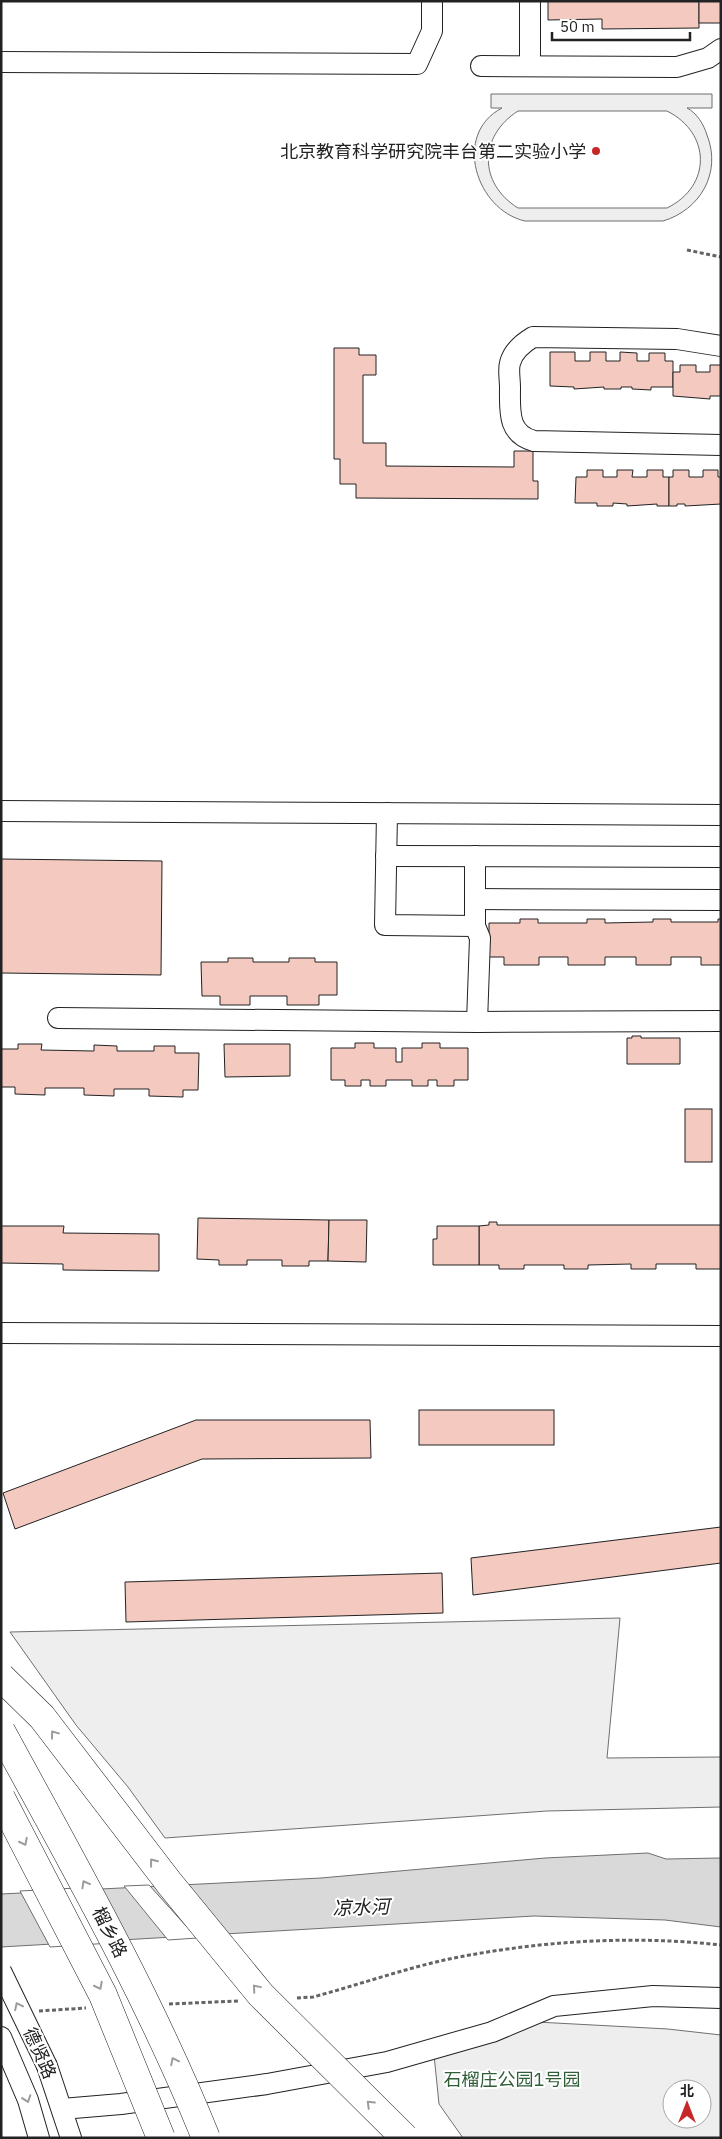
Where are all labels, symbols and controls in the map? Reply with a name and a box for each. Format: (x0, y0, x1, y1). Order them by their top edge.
scale bar (552, 10, 690, 42)
text: 50 m (560, 17, 595, 36)
place label: 北京教育科学研究院丰台第二实验小学 (280, 140, 586, 163)
marker: 北京教育科学研究院丰台第二实验小学 (590, 145, 602, 157)
one-way arrow (52, 1731, 60, 1740)
one-way arrow (18, 1836, 28, 1845)
one-way arrow (150, 1859, 159, 1868)
one-way arrow (81, 1881, 91, 1890)
water label: 凉水河 (332, 1894, 394, 1920)
street label: 榴乡路 (87, 1903, 133, 1961)
one-way arrow (92, 1981, 102, 1990)
one-way arrow (253, 1985, 262, 1994)
one-way arrow (14, 2002, 24, 2011)
street label: 德贤路 (19, 2024, 61, 2082)
one-way arrow (170, 2057, 180, 2066)
park label: 石榴庄公园1号园 (444, 2068, 580, 2091)
north arrow (662, 2079, 712, 2129)
text: 北 (680, 2082, 694, 2100)
one-way arrow (21, 2094, 31, 2103)
one-way arrow (367, 2101, 376, 2110)

